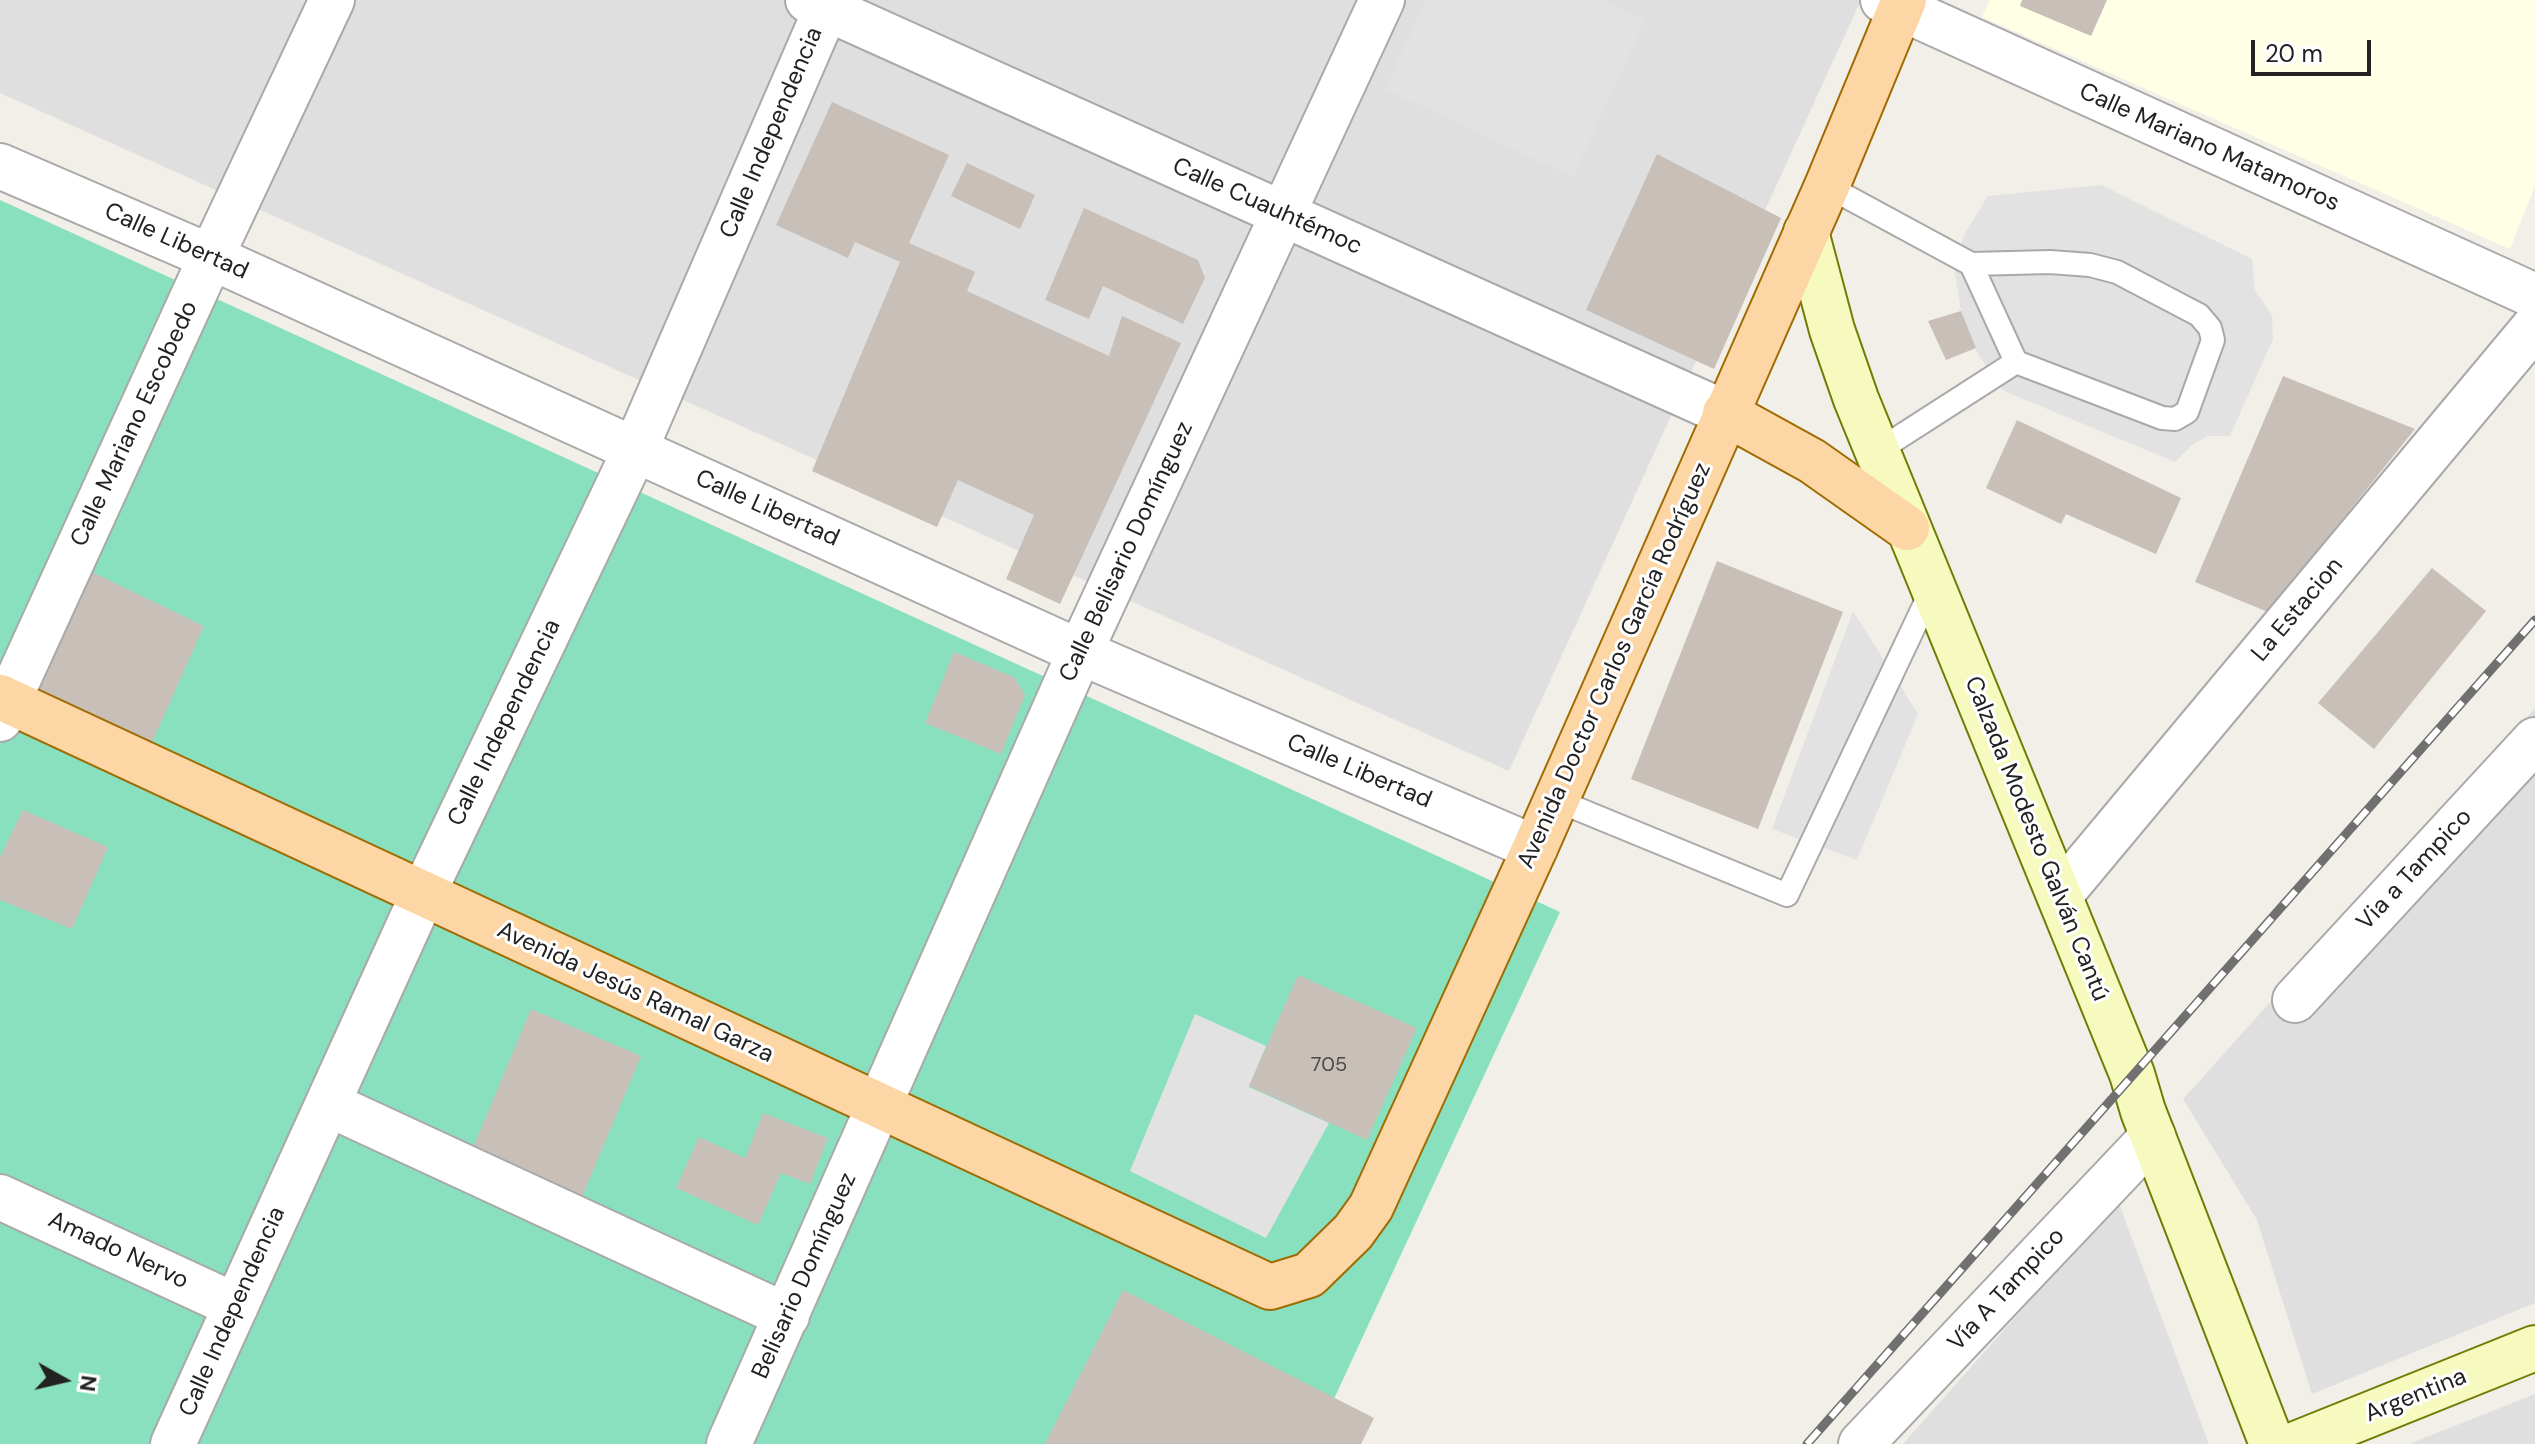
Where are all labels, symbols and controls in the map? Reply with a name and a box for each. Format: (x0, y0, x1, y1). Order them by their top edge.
street label: Calle Independencia (714, 23, 830, 243)
scale bar (2255, 24, 2375, 74)
text: 20 m (2265, 38, 2323, 69)
street label: Calle Mariano Matamoros (2074, 77, 2344, 219)
street label: Calle Cuauhtémoc (1168, 152, 1366, 262)
street label: Calle Libertad (100, 197, 252, 287)
street label: Calle Mariano Escobedo (65, 297, 205, 551)
street label: Calle Belisario Domínguez (1054, 417, 1200, 687)
street label: Avenida Doctor Carlos García Rodríguez (1512, 459, 1718, 873)
street label: Calle Libertad (691, 464, 843, 554)
street label: La Estacion (2246, 552, 2350, 668)
street label: Calle Independencia (442, 615, 568, 831)
street label: Calzada Modesto Galván Cantú (1958, 672, 2114, 1006)
street label: Calle Libertad (1282, 729, 1436, 815)
street label: Via a Tampico (2351, 803, 2479, 937)
street label: Avenida Jesús Ramal Garza (492, 916, 778, 1070)
house number: 705 (1311, 1054, 1347, 1078)
street label: Belisario Domínguez (747, 1168, 863, 1384)
street label: Calle Independencia (174, 1203, 292, 1421)
street label: Amado Nervo (43, 1206, 193, 1296)
street label: Vía A Tampico (1943, 1222, 2071, 1358)
north arrow (24, 1340, 104, 1420)
street label: Argentina (2361, 1363, 2471, 1429)
text: N (73, 1373, 104, 1393)

